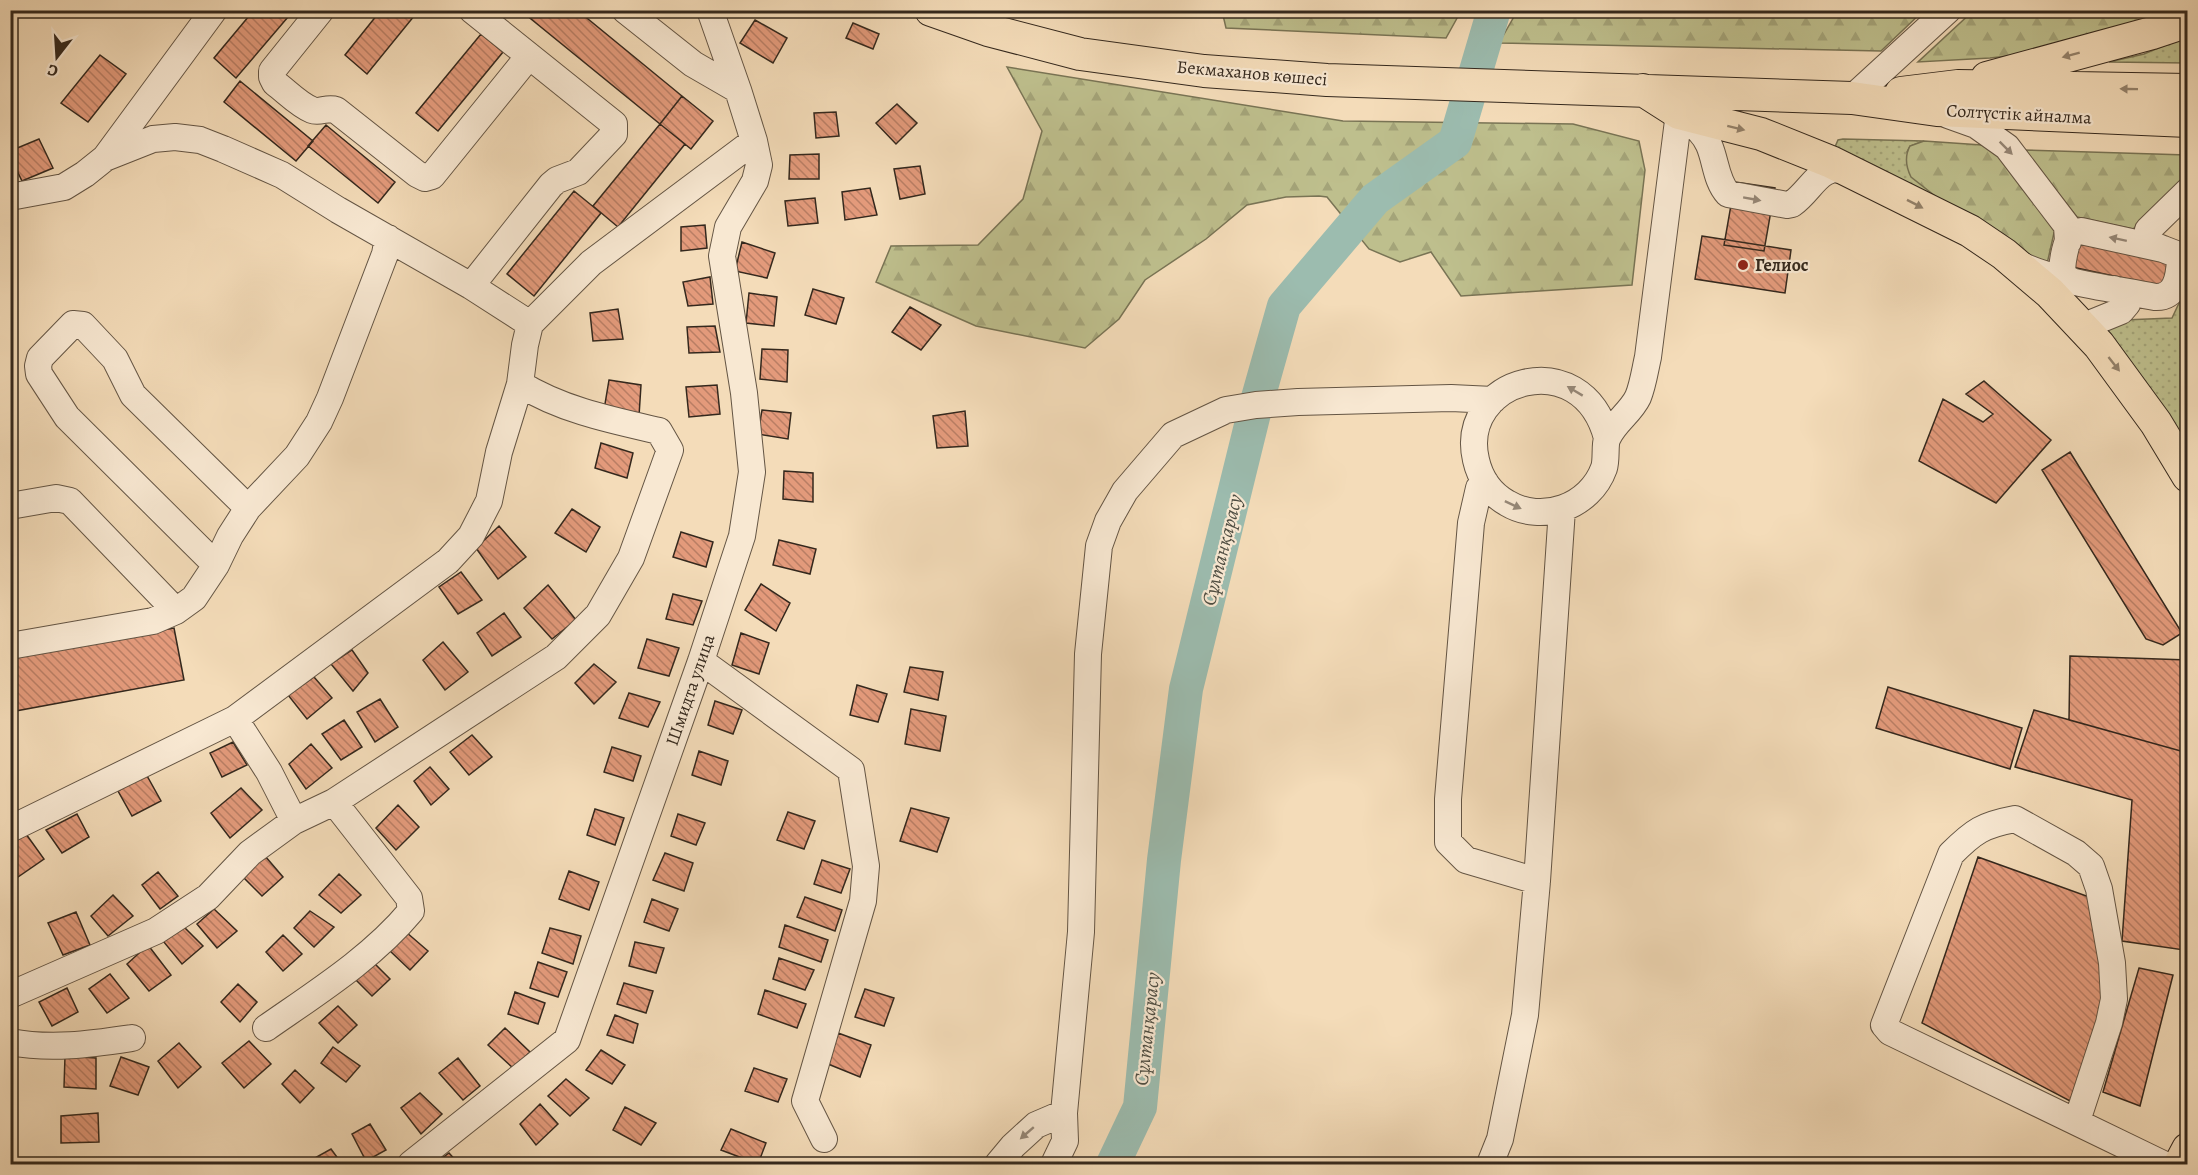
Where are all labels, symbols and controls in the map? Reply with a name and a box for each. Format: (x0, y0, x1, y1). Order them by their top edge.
north arrow (27, 27, 87, 87)
one-way arrow (2062, 50, 2080, 60)
street label: Бекмаханов көшесі (1176, 54, 1328, 92)
text: С (45, 58, 61, 82)
one-way arrow (2120, 85, 2139, 94)
street label: Солтүстік айналма (1946, 98, 2093, 130)
one-way arrow (1727, 124, 1745, 134)
one-way arrow (1999, 140, 2013, 155)
one-way arrow (1742, 194, 1761, 203)
one-way arrow (1907, 199, 1924, 208)
one-way arrow (2108, 234, 2127, 243)
place label: Гелиос (1755, 253, 1809, 277)
marker: Гелиос (1736, 258, 1750, 272)
one-way arrow (2107, 356, 2120, 372)
one-way arrow (1567, 386, 1583, 397)
water label: Сұлтанқарасу (1195, 491, 1249, 608)
one-way arrow (1504, 501, 1521, 510)
street label: Шмидта улица (660, 630, 720, 749)
water label: Сұлтанқарасу (1128, 970, 1166, 1087)
one-way arrow (1020, 1126, 1035, 1139)

